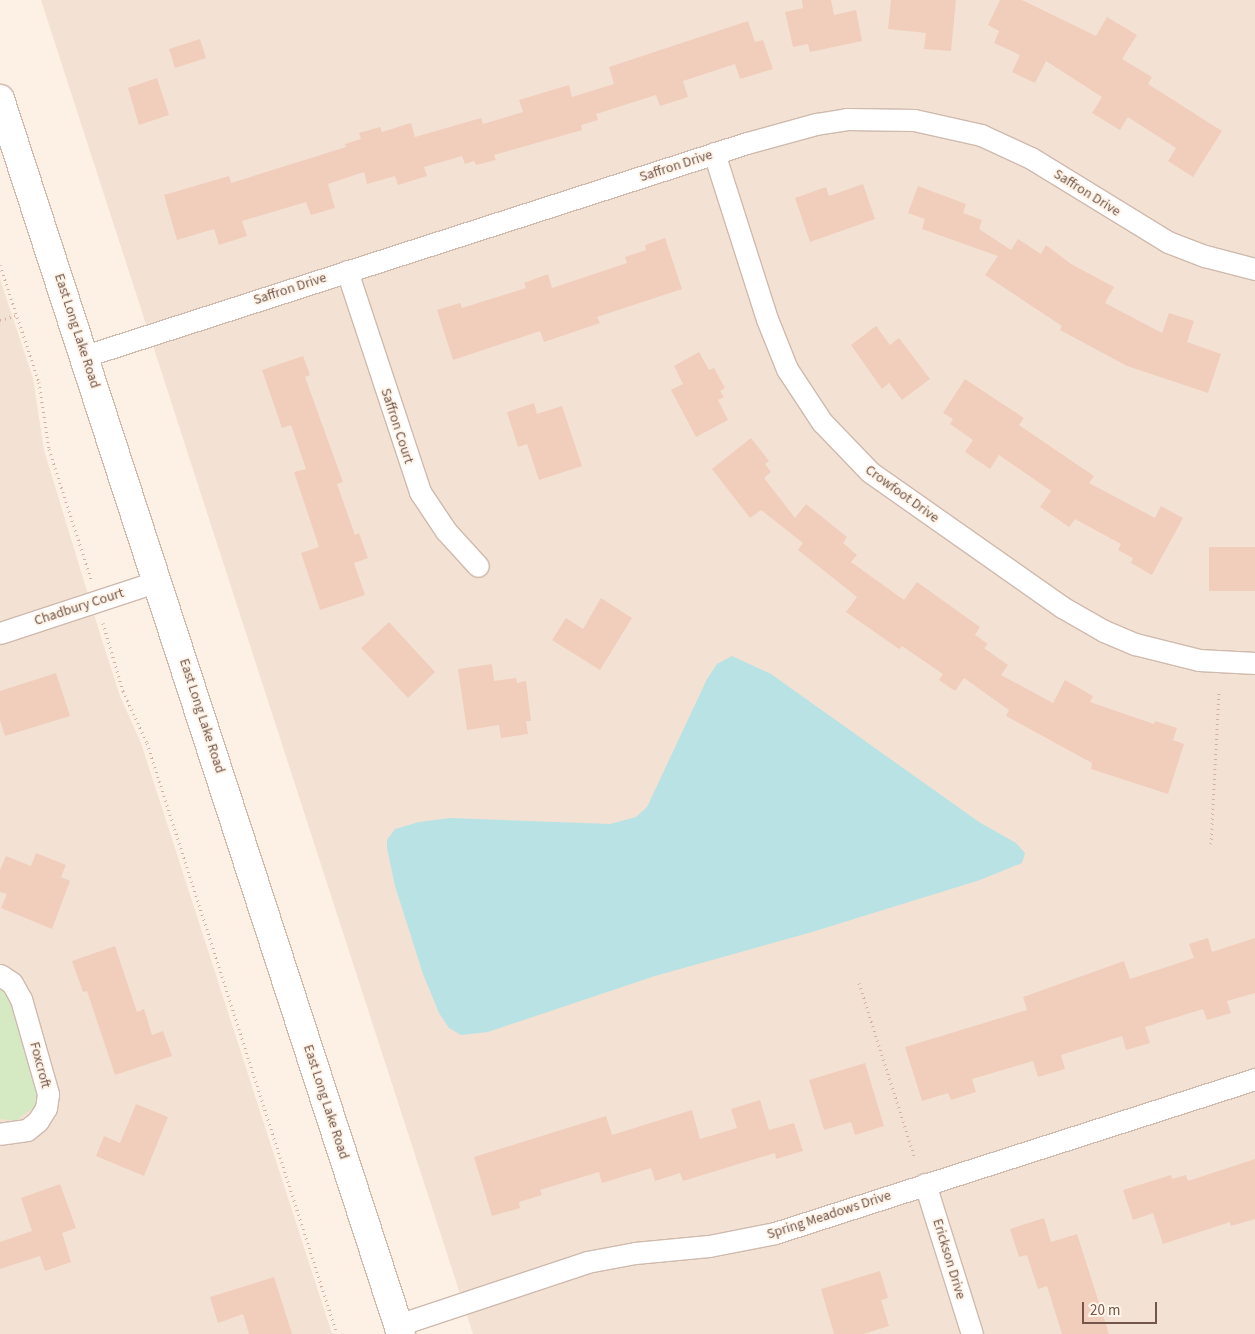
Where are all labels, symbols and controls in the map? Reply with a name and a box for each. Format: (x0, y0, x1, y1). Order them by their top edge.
street label: Saffron Drive (637, 146, 715, 186)
street label: Saffron Drive (1050, 166, 1124, 220)
street label: Saffron Drive (251, 269, 329, 309)
street label: East Long Lake Road (51, 272, 103, 390)
street label: Saffron Court (377, 386, 417, 466)
street label: Crowfoot Drive (862, 462, 942, 526)
street label: Chadbury Court (32, 585, 126, 629)
street label: East Long Lake Road (176, 657, 228, 775)
street label: Foxcroft (26, 1040, 54, 1090)
street label: East Long Lake Road (300, 1043, 352, 1161)
street label: Spring Meadows Drive (765, 1187, 893, 1243)
street label: Erickson Drive (929, 1217, 969, 1301)
scale bar (1085, 1292, 1160, 1324)
text: 20 m (1090, 1300, 1120, 1321)

